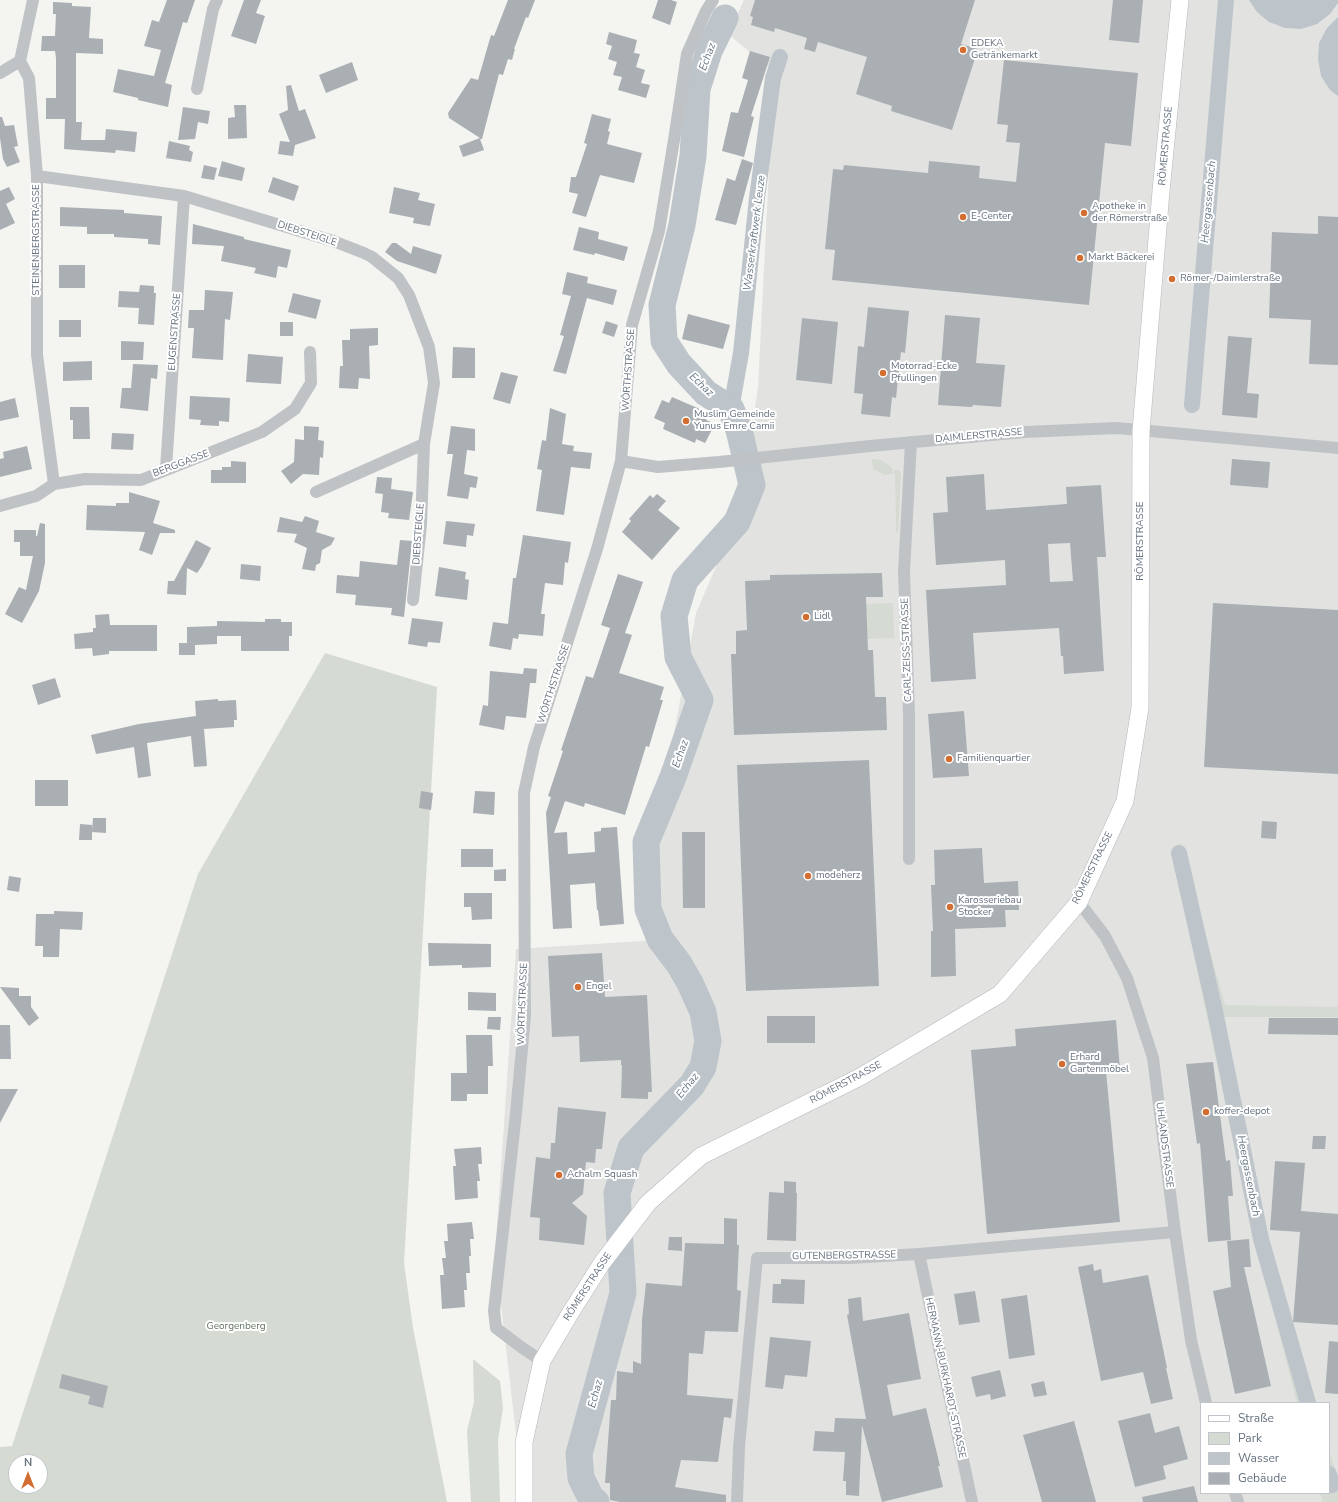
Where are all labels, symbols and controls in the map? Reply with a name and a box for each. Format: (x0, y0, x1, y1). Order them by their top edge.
place label: EDEKA Getränkemarkt (971, 38, 1038, 62)
water label: Echaz (697, 41, 719, 73)
marker: EDEKA Getränkemarkt (958, 45, 968, 55)
street label: RÖMERSTRASSE (1157, 106, 1175, 186)
water label: Heergassenbach (1199, 160, 1219, 244)
water label: Wasserkraftwerk Leuze (741, 174, 769, 292)
street label: STEINENBERGSTRASSE (31, 184, 43, 296)
place label: Apotheke in der Römerstraße (1092, 201, 1167, 224)
marker: Apotheke in der Römerstraße (1079, 208, 1089, 218)
place label: E-Center (971, 211, 1011, 223)
marker: E-Center (958, 212, 968, 222)
street label: DIEBSTEIGLE (276, 219, 338, 249)
place label: Markt Bäckerei (1088, 252, 1154, 264)
marker: Markt Bäckerei (1075, 253, 1085, 263)
place label: Römer-/Daimlerstraße (1180, 273, 1280, 285)
marker: Römer-/Daimlerstraße (1167, 274, 1177, 284)
street label: EUGENSTRASSE (166, 293, 184, 371)
street label: WÖRTHSTRASSE (620, 328, 638, 412)
place label: Motorrad-Ecke Pfullingen (891, 361, 957, 384)
marker: Motorrad-Ecke Pfullingen (878, 368, 888, 378)
water label: Echaz (686, 370, 716, 400)
place label: Muslim Gemeinde Yunus Emre Camii (694, 409, 775, 432)
marker: Muslim Gemeinde Yunus Emre Camii (681, 416, 691, 426)
street label: DAIMLERSTRASSE (935, 426, 1023, 446)
street label: BERGGASSE (151, 448, 211, 480)
street label: RÖMERSTRASSE (1135, 501, 1147, 581)
street label: DIEBSTEIGLE (411, 503, 427, 565)
street label: CARL-ZEISS-STRASSE (899, 598, 915, 702)
place label: Lidl (814, 611, 831, 623)
marker: Lidl (801, 612, 811, 622)
street label: WÖRTHSTRASSE (536, 643, 572, 725)
water label: Echaz (670, 738, 692, 770)
place label: Familienquartier (957, 753, 1030, 765)
marker: Familienquartier (944, 754, 954, 764)
street label: RÖMERSTRASSE (1070, 830, 1116, 906)
place label: modeherz (816, 870, 860, 882)
marker: modeherz (803, 871, 813, 881)
place label: Karosseriebau Stocker (958, 895, 1022, 918)
marker: Karosseriebau Stocker (945, 902, 955, 912)
street label: WÖRTHSTRASSE (516, 963, 530, 1045)
place label: Engel (586, 981, 612, 993)
marker: Engel (573, 982, 583, 992)
place label: Erhard Gartenmöbel (1070, 1052, 1129, 1076)
street label: RÖMERSTRASSE (808, 1059, 884, 1107)
marker: Erhard Gartenmöbel (1057, 1059, 1067, 1069)
water label: Echaz (674, 1071, 702, 1101)
street label: UHLANDSTRASSE (1153, 1102, 1175, 1188)
place label: koffer-depot (1214, 1106, 1270, 1118)
marker: koffer-depot (1201, 1107, 1211, 1117)
water label: Heergassenbach (1234, 1134, 1262, 1218)
place label: Achalm Squash (567, 1169, 637, 1181)
marker: Achalm Squash (554, 1170, 564, 1180)
street label: GUTENBERGSTRASSE (792, 1249, 896, 1263)
street label: RÖMERSTRASSE (561, 1250, 615, 1324)
street label: HERMANN-BURKHARDT-STRASSE (922, 1296, 968, 1460)
park label: Georgenberg (206, 1321, 266, 1333)
water label: Echaz (586, 1378, 606, 1410)
legend (1200, 1402, 1330, 1494)
text: Straße (1238, 1410, 1274, 1426)
text: Park (1238, 1430, 1262, 1446)
text: Wasser (1238, 1450, 1279, 1466)
north arrow (8, 1454, 48, 1494)
text: N (24, 1455, 32, 1470)
text: Gebäude (1238, 1470, 1287, 1486)

